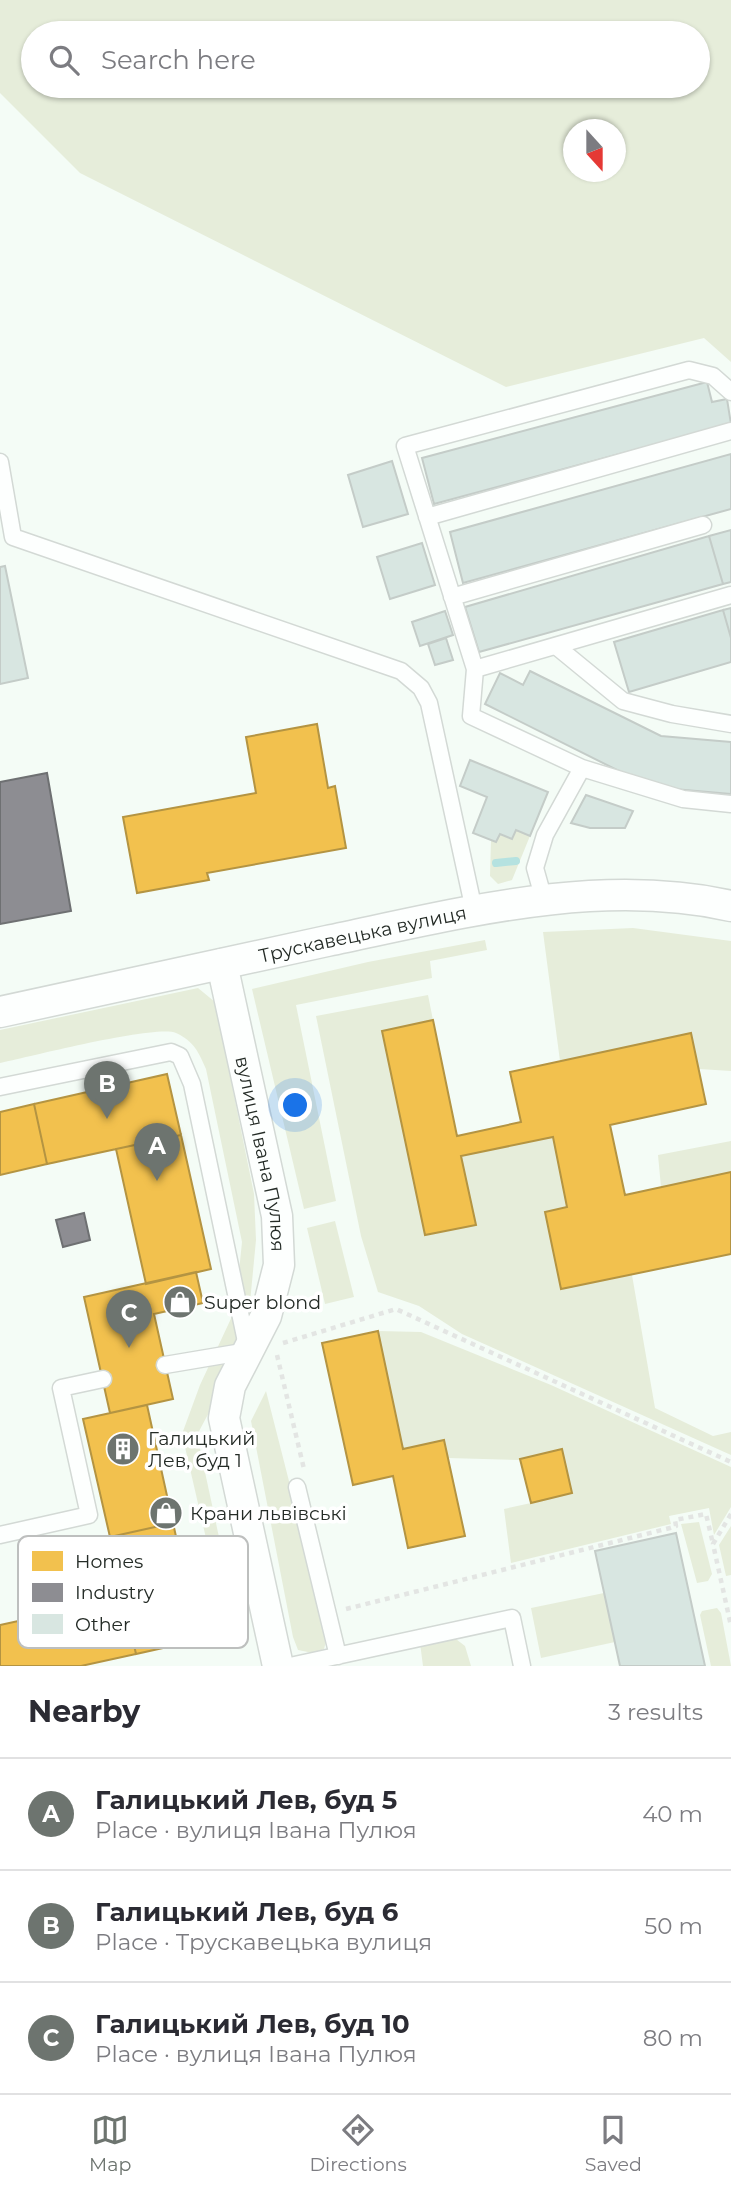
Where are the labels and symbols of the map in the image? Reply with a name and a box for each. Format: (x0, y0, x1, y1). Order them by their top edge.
north arrow (563, 119, 626, 182)
street label: Трускавецька вулиця (257, 901, 468, 967)
street label: вулиця Івана Пулюя (231, 1054, 290, 1252)
pin: B (84, 1061, 130, 1119)
your location (278, 1088, 312, 1122)
pin: A (134, 1123, 180, 1181)
shop icon: Super blond (161, 1283, 199, 1321)
pin: C (106, 1290, 152, 1348)
place label: Super blond (204, 1291, 321, 1314)
place label: Галицький Лев, буд 1 (148, 1427, 255, 1472)
building icon: Галицький Лев, буд 1 (104, 1430, 142, 1468)
shop icon: Крани львівські (147, 1494, 185, 1532)
place label: Крани львівські (190, 1502, 347, 1525)
legend (18, 1536, 248, 1648)
text: Homes (75, 1550, 143, 1573)
text: Industry (75, 1581, 155, 1604)
text: Other (75, 1613, 131, 1636)

